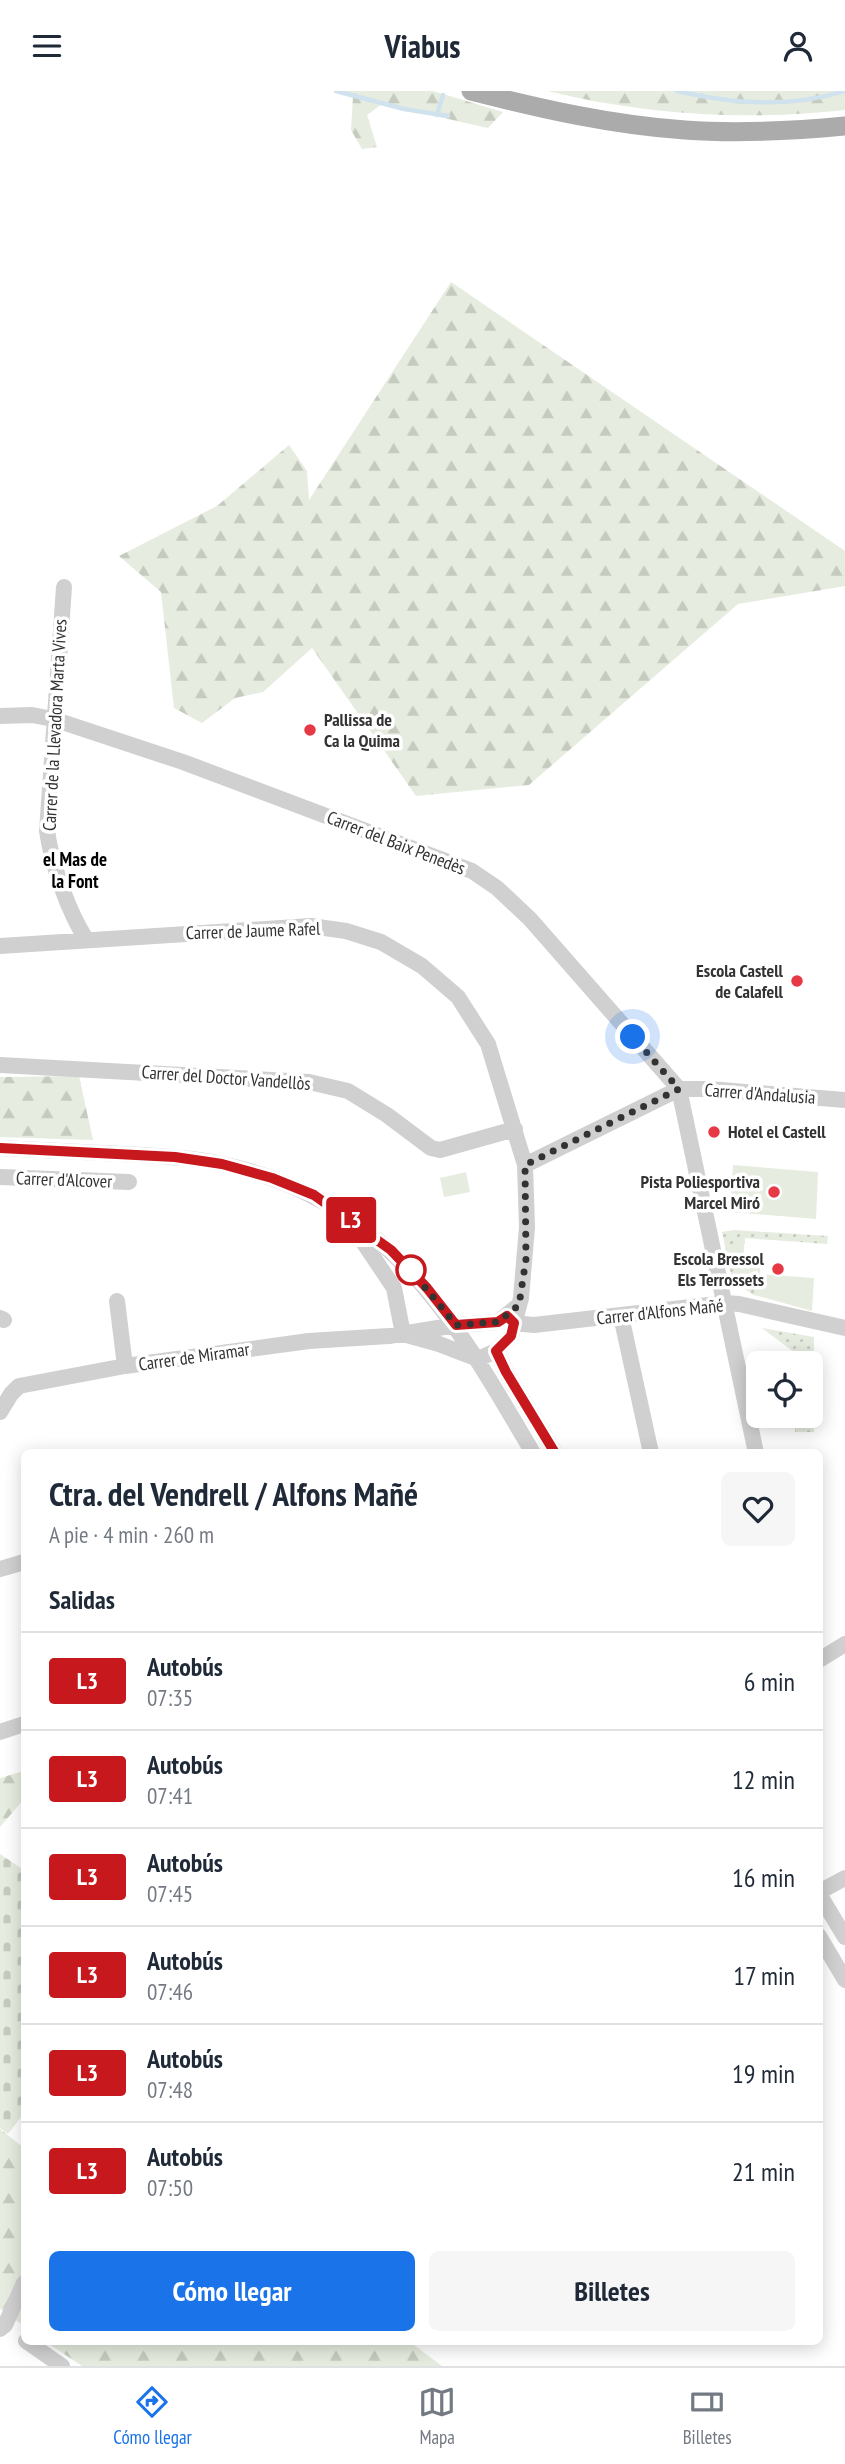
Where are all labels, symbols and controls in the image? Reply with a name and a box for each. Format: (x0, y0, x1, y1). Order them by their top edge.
text: Viabus (384, 25, 461, 67)
icon: menu (28, 27, 66, 65)
icon: person (779, 27, 817, 65)
street label: Carrer de la Llevadora Marta Vives (37, 618, 72, 832)
place label: Pallissa de Ca la Quima (324, 708, 400, 752)
marker: Pallissa de Ca la Quima (302, 722, 318, 738)
street label: Carrer del Baix Penedès (324, 806, 469, 880)
district label: el Mas de la Font (43, 847, 107, 893)
street label: Carrer de Jaume Rafel (185, 917, 321, 944)
place label: Escola Castell de Calafell (696, 959, 784, 1003)
marker: Escola Castell de Calafell (789, 973, 805, 989)
your location (615, 1019, 650, 1054)
street label: Carrer del Doctor Vandellòs (141, 1060, 311, 1095)
street label: Carrer d'Andalusia (704, 1078, 816, 1109)
place label: Hotel el Castell (728, 1120, 826, 1143)
marker: Hotel el Castell (706, 1124, 722, 1140)
street label: Carrer d'Alcover (15, 1166, 113, 1193)
place label: Pista Poliesportiva Marcel Miró (641, 1170, 760, 1214)
marker: Pista Poliesportiva Marcel Miró (766, 1184, 782, 1200)
line badge: L3 (320, 1197, 382, 1243)
text: L3 (340, 1204, 362, 1235)
place label: Escola Bressol Els Terrossets (674, 1247, 765, 1291)
unlabelled marker (396, 1255, 426, 1285)
marker: Escola Bressol Els Terrossets (770, 1261, 786, 1277)
street label: Carrer d'Alfons Mañé (595, 1293, 724, 1330)
street label: Carrer de Miramar (137, 1337, 251, 1376)
map controls (746, 1351, 823, 1428)
button: locate (746, 1351, 823, 1428)
text: Ctra. del Vendrell / Alfons Mañé (49, 1472, 418, 1515)
button: heart (721, 1472, 795, 1546)
text: A pie · 4 min · 260 m (49, 1520, 214, 1549)
text: Salidas (49, 1583, 115, 1616)
text: Autobús (147, 1650, 223, 1683)
text: L3 (77, 1665, 98, 1696)
text: 6 min (744, 1665, 795, 1698)
text: 07:35 (147, 1683, 193, 1712)
text: Autobús (147, 1748, 223, 1781)
text: L3 (77, 1763, 98, 1794)
text: 12 min (732, 1763, 795, 1796)
text: 07:41 (147, 1781, 193, 1810)
text: Autobús (147, 1846, 223, 1879)
text: L3 (77, 1861, 98, 1892)
text: 16 min (732, 1861, 795, 1894)
text: 07:45 (147, 1879, 193, 1908)
text: Autobús (147, 1944, 223, 1977)
text: L3 (77, 1959, 98, 1990)
text: 17 min (733, 1959, 795, 1992)
text: 07:46 (147, 1977, 193, 2006)
text: Autobús (147, 2042, 223, 2075)
text: L3 (77, 2057, 98, 2088)
text: 19 min (732, 2057, 795, 2090)
text: 07:48 (147, 2075, 193, 2104)
text: Autobús (147, 2140, 223, 2173)
text: L3 (77, 2155, 98, 2186)
text: 21 min (732, 2155, 795, 2188)
text: 07:50 (147, 2173, 193, 2202)
button: Cómo llegar (49, 2251, 415, 2331)
button: Billetes (429, 2251, 795, 2331)
tab: Cómo llegar (113, 2383, 192, 2449)
tab: Mapa (418, 2383, 456, 2449)
tab: Billetes (683, 2383, 732, 2449)

